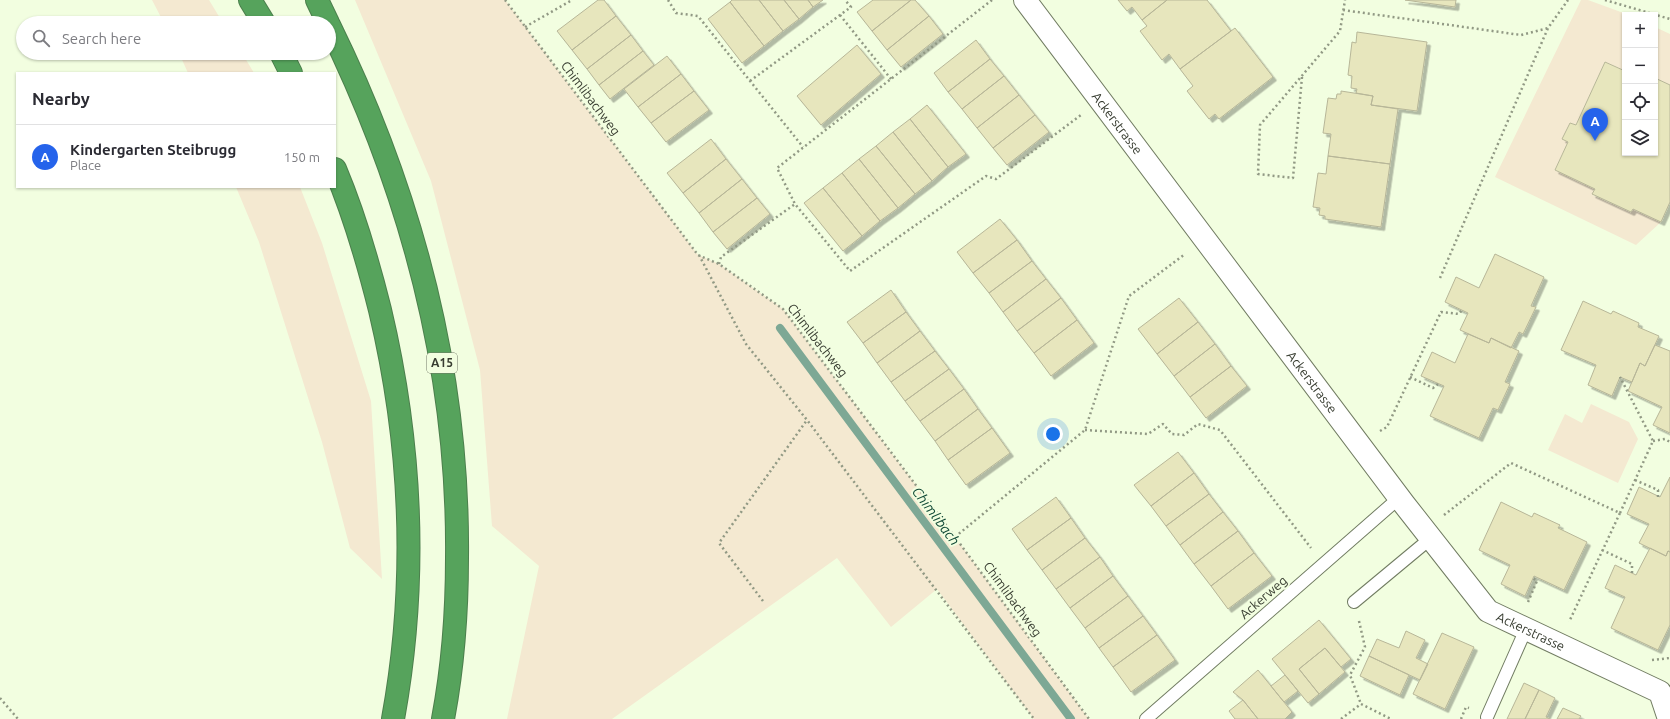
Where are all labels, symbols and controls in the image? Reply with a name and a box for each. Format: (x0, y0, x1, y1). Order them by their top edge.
map controls (1622, 12, 1658, 156)
button: + (1622, 12, 1658, 48)
search box (16, 16, 336, 60)
icon: search (30, 27, 52, 49)
text: Search here (62, 30, 141, 47)
button: − (1622, 48, 1658, 84)
street label: Chimlibachweg (559, 58, 623, 138)
button: locate (1622, 84, 1658, 120)
text: Nearby (32, 89, 90, 108)
street label: Ackerstrasse (1090, 89, 1145, 157)
pin: A (1582, 108, 1608, 141)
button: layers (1622, 120, 1658, 156)
text: Kindergarten Steibrugg (70, 141, 236, 158)
text: A (40, 150, 50, 164)
text: 150 m (284, 150, 320, 164)
text: Place (70, 158, 101, 172)
street label: Chimlibachweg (785, 301, 851, 379)
street label: Ackerstrasse (1284, 348, 1340, 416)
road number: A15 (427, 353, 457, 373)
your location (1043, 424, 1063, 444)
water label: Chimlibach (909, 484, 963, 548)
street label: Chimlibachweg (981, 559, 1045, 639)
street label: Ackerweg (1237, 573, 1289, 621)
street label: Ackerstrasse (1494, 609, 1567, 653)

